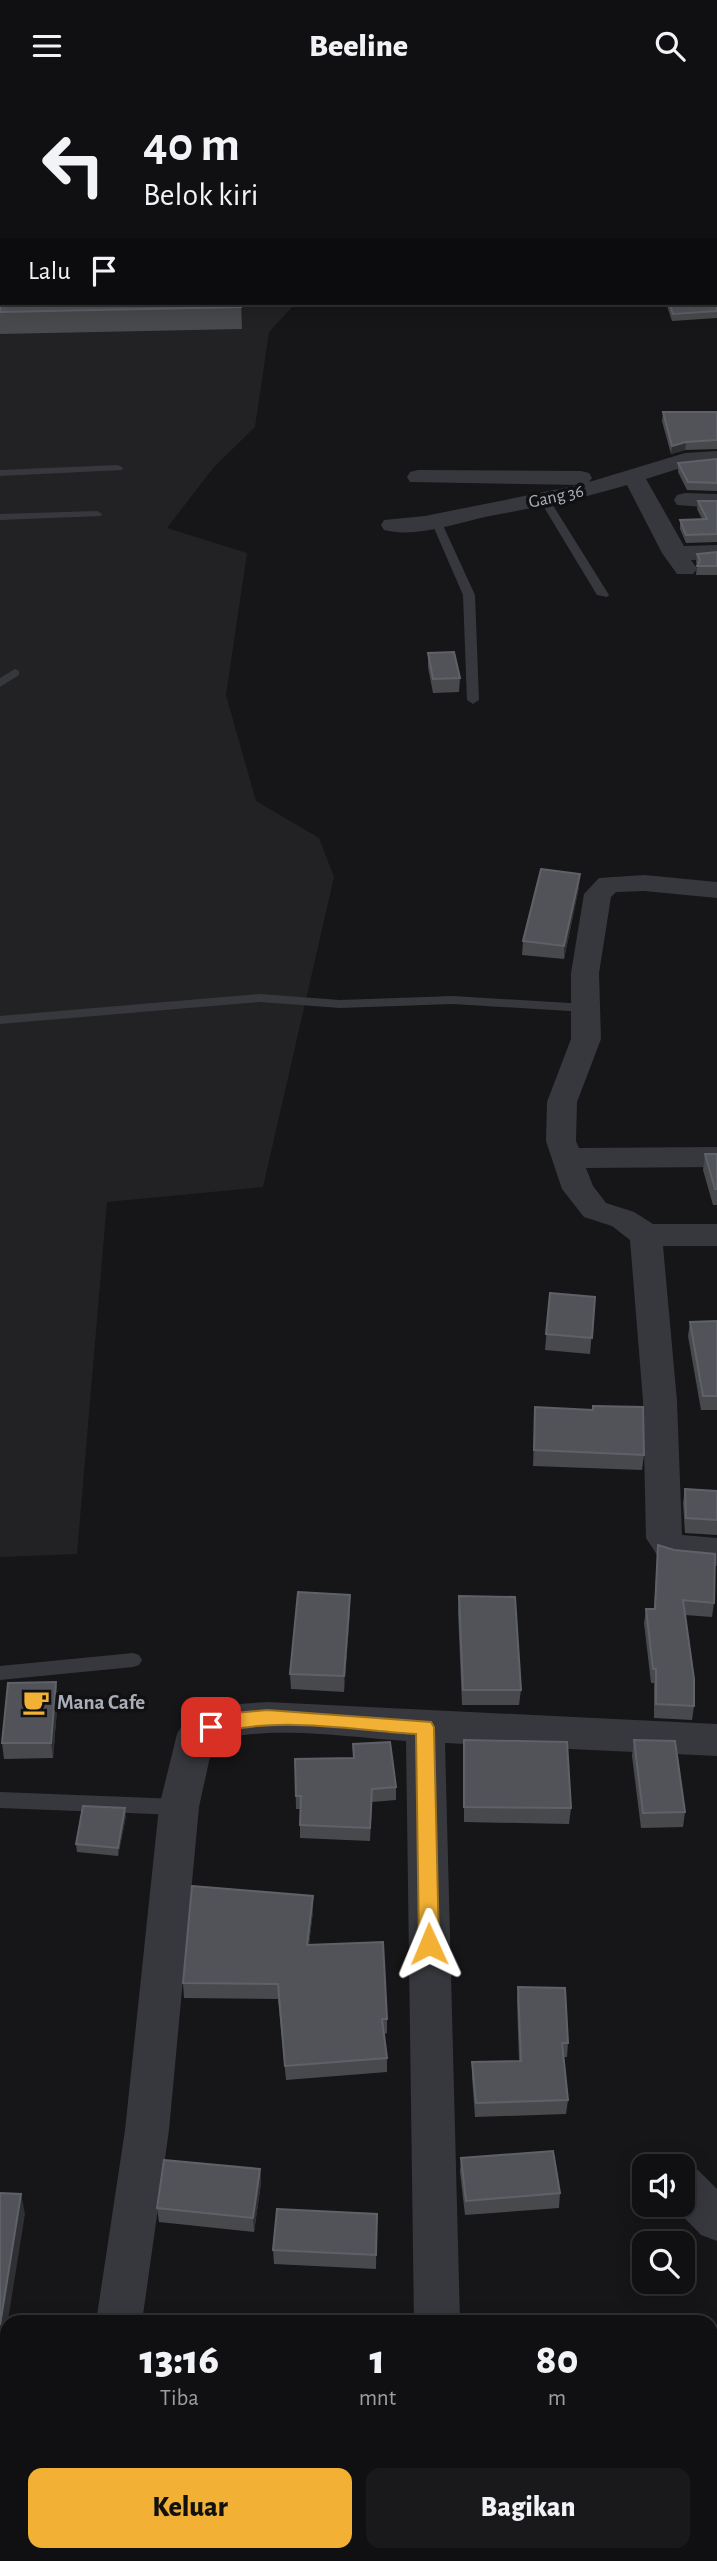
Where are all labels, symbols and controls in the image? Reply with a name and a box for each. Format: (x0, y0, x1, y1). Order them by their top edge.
icon: menu (28, 27, 66, 65)
icon: search (651, 27, 689, 65)
text: Beeline (309, 30, 408, 62)
icon: left (28, 119, 119, 210)
text: 40 m (143, 121, 240, 170)
text: Belok kiri (143, 179, 259, 211)
icon: arrive (85, 252, 123, 290)
text: Lalu (28, 258, 71, 284)
street label: Gang 36 (527, 482, 585, 512)
cafe icon: Mana Cafe (21, 1687, 51, 1717)
place label: Mana Cafe (57, 1692, 145, 1713)
pin (181, 1697, 241, 1757)
icon: arrive (192, 1708, 230, 1746)
position arrow (392, 1907, 466, 1981)
map controls (632, 2154, 695, 2294)
button: sound (632, 2154, 695, 2217)
button: search (632, 2231, 695, 2294)
text: 13:16 (140, 2339, 219, 2381)
text: 1 (370, 2339, 385, 2381)
text: 80 (536, 2339, 578, 2381)
text: Tiba (160, 2387, 199, 2410)
text: mnt (359, 2387, 396, 2410)
text: m (548, 2387, 566, 2410)
button: Keluar (28, 2468, 352, 2548)
button: Bagikan (366, 2468, 690, 2548)

